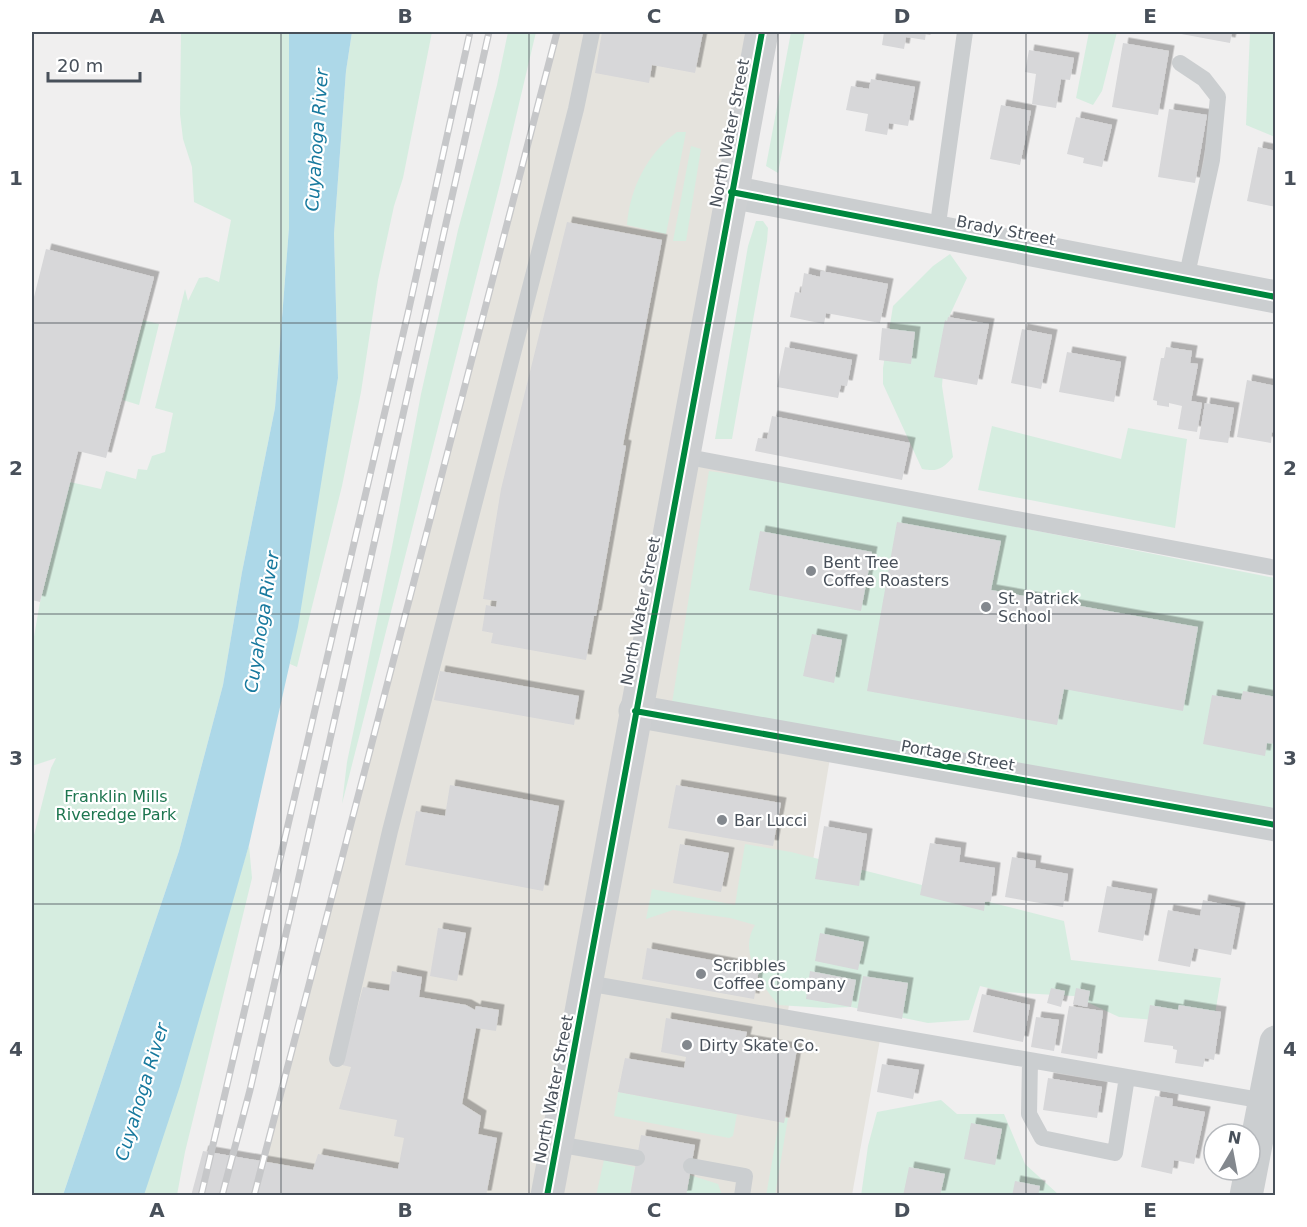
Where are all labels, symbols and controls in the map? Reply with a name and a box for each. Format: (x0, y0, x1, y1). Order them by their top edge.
text: A (149, 4, 165, 28)
text: B (397, 4, 413, 28)
text: C (647, 4, 661, 28)
text: D (894, 4, 910, 28)
text: E (1143, 4, 1157, 28)
scale bar (48, 45, 140, 83)
text: 20 m (57, 55, 103, 76)
street label: North Water Street (706, 57, 753, 209)
water label: Cuyahoga River (301, 66, 332, 212)
text: 1 (9, 166, 23, 190)
text: 1 (1283, 166, 1297, 190)
street label: Brady Street (955, 212, 1057, 249)
text: 2 (9, 456, 23, 480)
text: 2 (1283, 456, 1297, 480)
street label: North Water Street (617, 535, 664, 687)
water label: Cuyahoga River (240, 548, 283, 694)
place label: Bent Tree Coffee Roasters (823, 553, 949, 590)
marker: Bent Tree Coffee Roasters (804, 564, 818, 578)
place label: St. Patrick School (998, 589, 1079, 626)
marker: St. Patrick School (979, 600, 993, 614)
street label: Portage Street (900, 736, 1016, 775)
text: 3 (9, 746, 23, 770)
text: 3 (1283, 746, 1297, 770)
park label: Franklin Mills Riveredge Park (56, 787, 177, 824)
place label: Bar Lucci (734, 811, 807, 830)
marker: Bar Lucci (715, 813, 729, 827)
place label: Scribbles Coffee Company (713, 956, 846, 993)
marker: Scribbles Coffee Company (694, 967, 708, 981)
street label: North Water Street (530, 1013, 577, 1165)
water label: Cuyahoga River (111, 1019, 173, 1163)
place label: Dirty Skate Co. (699, 1036, 819, 1055)
text: 4 (9, 1037, 23, 1061)
text: 4 (1283, 1037, 1297, 1061)
marker: Dirty Skate Co. (680, 1038, 694, 1052)
north arrow (1202, 1122, 1262, 1182)
text: N (1226, 1127, 1243, 1148)
text: A (149, 1198, 165, 1222)
text: B (397, 1198, 413, 1222)
text: C (647, 1198, 661, 1222)
text: D (894, 1198, 910, 1222)
text: E (1143, 1198, 1157, 1222)

